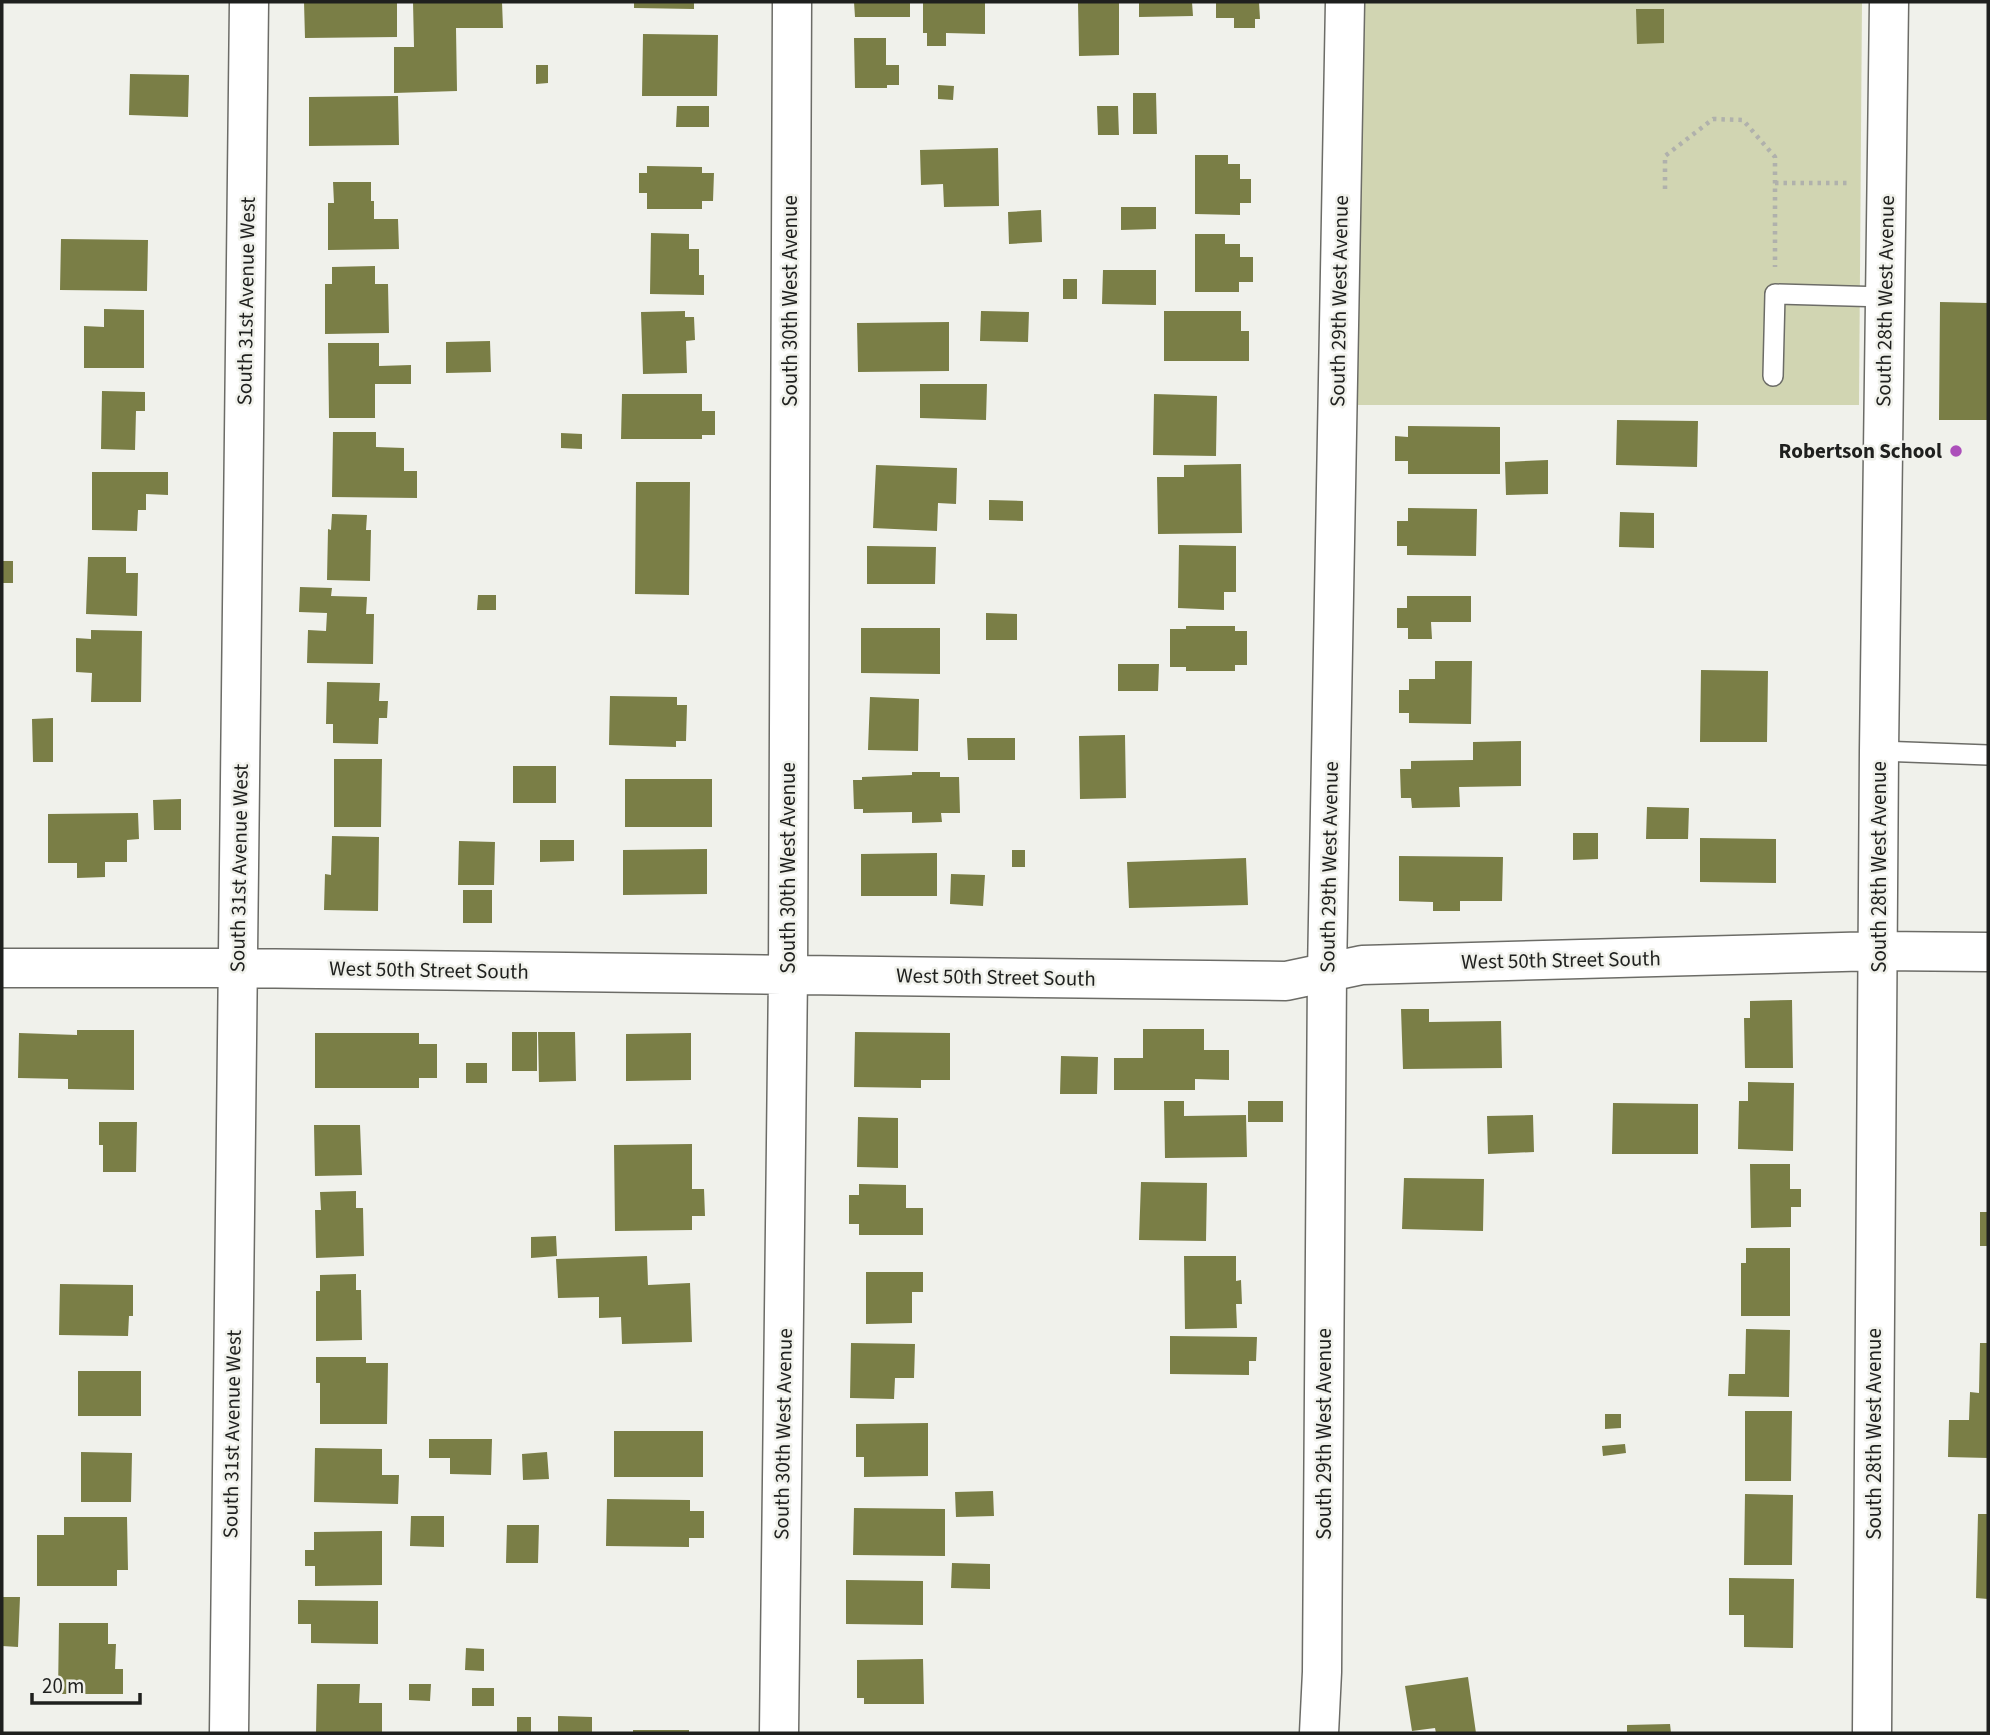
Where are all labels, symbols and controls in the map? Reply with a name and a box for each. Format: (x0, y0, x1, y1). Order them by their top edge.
street label: South 30th West Avenue (775, 195, 805, 407)
street label: South 29th West Avenue (1322, 195, 1356, 407)
street label: South 28th West Avenue (1868, 195, 1902, 407)
street label: South 31st Avenue West (229, 196, 263, 406)
place label: Robertson School (1779, 436, 1942, 466)
marker: Robertson School (1948, 443, 1964, 459)
street label: South 29th West Avenue (1312, 761, 1346, 973)
street label: South 28th West Avenue (1864, 761, 1894, 973)
street label: South 30th West Avenue (773, 762, 803, 974)
street label: South 31st Avenue West (222, 763, 256, 973)
street label: West 50th Street South (1461, 943, 1661, 977)
street label: West 50th Street South (329, 953, 529, 987)
street label: West 50th Street South (896, 960, 1096, 994)
street label: South 30th West Avenue (766, 1328, 800, 1540)
street label: South 29th West Avenue (1309, 1328, 1339, 1540)
street label: South 28th West Avenue (1859, 1328, 1889, 1540)
street label: South 31st Avenue West (215, 1329, 249, 1539)
scale bar (32, 1662, 140, 1706)
text: 20 m (42, 1671, 84, 1701)

